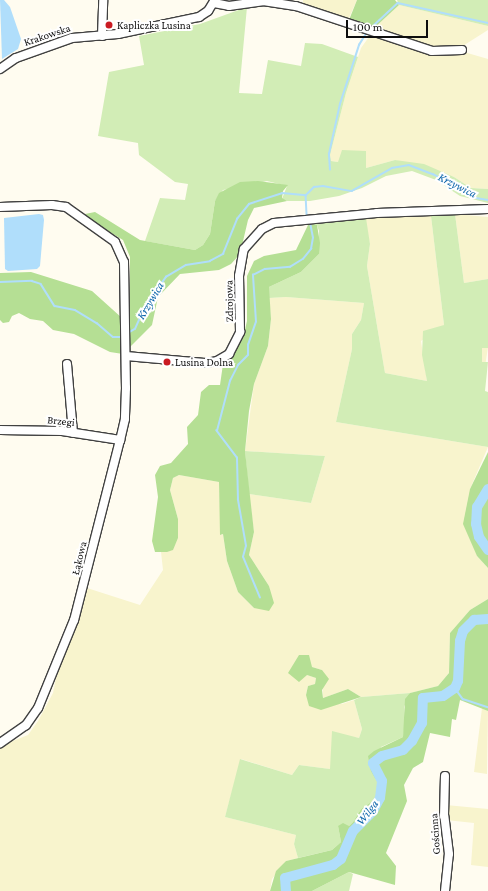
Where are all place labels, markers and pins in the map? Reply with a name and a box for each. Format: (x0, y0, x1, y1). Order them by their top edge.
place label: Kapliczka Lusina (117, 18, 191, 32)
marker: Kapliczka Lusina (104, 20, 114, 30)
place label: Lusina Dolna (175, 355, 233, 369)
marker: Lusina Dolna (162, 357, 172, 367)

